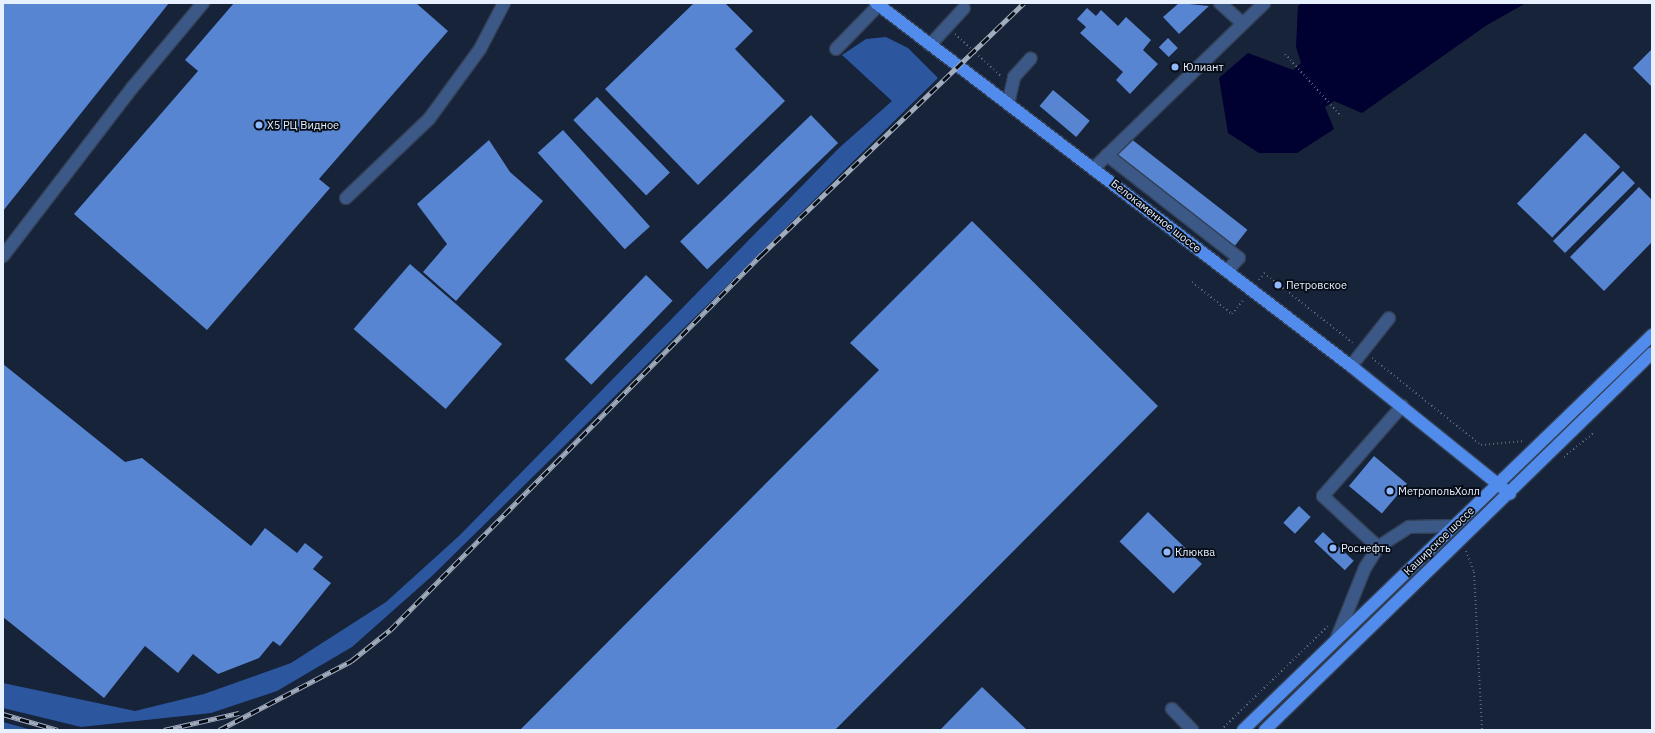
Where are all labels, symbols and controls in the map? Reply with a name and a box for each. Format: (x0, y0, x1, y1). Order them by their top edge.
place label: Юлиант (1183, 60, 1224, 74)
marker: Юлиант (1170, 62, 1180, 72)
place label: X5 РЦ Видное (267, 118, 339, 132)
marker: X5 РЦ Видное (254, 120, 264, 130)
street label: Белокаменное шоссе (1108, 177, 1204, 255)
place label: Петровское (1286, 278, 1347, 292)
marker: Петровское (1273, 280, 1283, 290)
place label: МетропольХолл (1398, 484, 1480, 498)
marker: МетропольХолл (1385, 486, 1395, 496)
street label: Каширское шоссе (1401, 504, 1477, 578)
place label: Роснефть (1341, 541, 1391, 555)
marker: Роснефть (1328, 543, 1338, 553)
place label: Клюква (1175, 545, 1215, 559)
marker: Клюква (1162, 547, 1172, 557)

